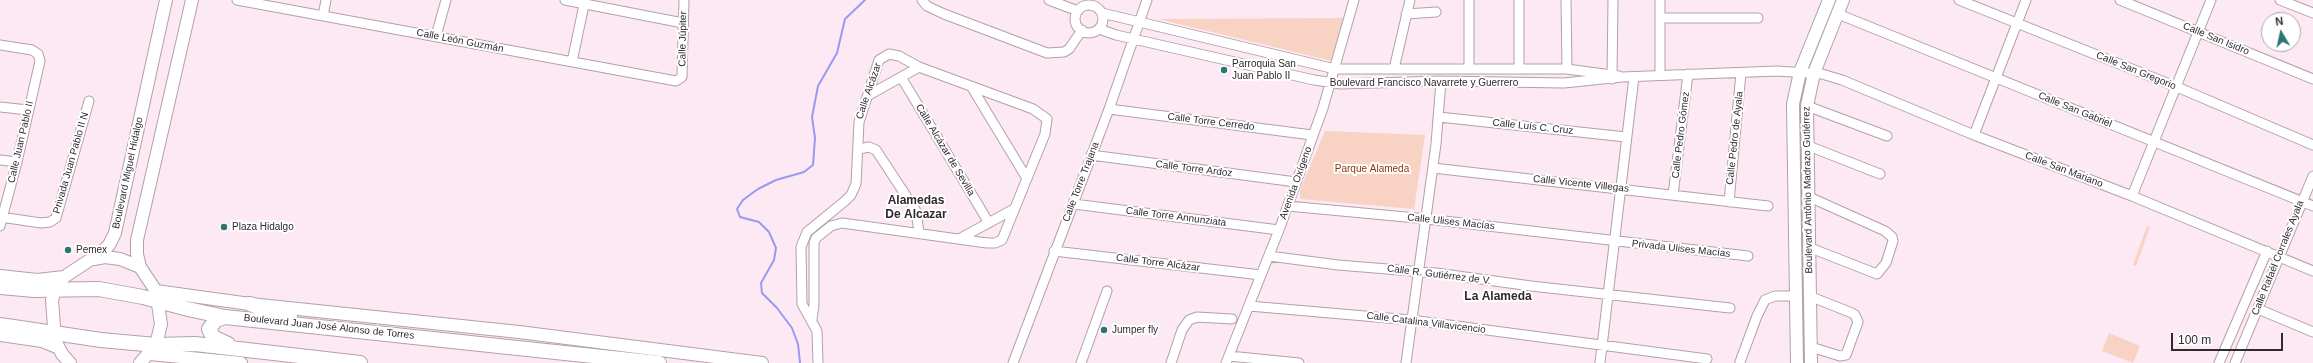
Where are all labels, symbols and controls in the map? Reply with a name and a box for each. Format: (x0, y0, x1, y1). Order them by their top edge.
street label: Calle Júpiter (677, 11, 689, 67)
north arrow (2261, 12, 2301, 52)
text: N (2274, 15, 2284, 28)
street label: Calle San Isidro (2181, 20, 2251, 58)
street label: Calle León Guzmán (415, 27, 505, 55)
street label: Calle San Gregorio (2094, 50, 2178, 92)
place label: Parroquia San Juan Pablo II (1232, 58, 1296, 82)
street label: Calle Alcázar (854, 61, 884, 121)
marker: Parroquia San Juan Pablo II (1219, 65, 1229, 75)
street label: Boulevard Francisco Navarrete y Guerrero (1330, 77, 1518, 89)
street label: Calle San Gabriel (2036, 90, 2114, 130)
street label: Calle Pedro Gómez (1670, 91, 1692, 179)
street label: Calle Pedro de Ayala (1724, 91, 1746, 185)
street label: Calle Juan Pablo II (6, 100, 36, 184)
street label: Calle Alcázar de Sevilla (913, 102, 977, 198)
street label: Boulevard Antônio Madrazo Gutiérrez (1801, 106, 1815, 274)
street label: Privada Juan Pablo II N (51, 111, 91, 215)
street label: Calle Torre Cerredo (1167, 111, 1255, 133)
street label: Boulevard Miguel Hidalgo (110, 116, 146, 230)
street label: Calle Luís C. Cruz (1492, 117, 1574, 137)
street label: Calle Torre Trajana (1060, 140, 1102, 224)
street label: Avenida Oxígeno (1277, 145, 1315, 221)
street label: Calle San Mariano (2023, 150, 2105, 190)
street label: Calle Torre Ardoz (1155, 158, 1233, 180)
park label: Parque Alameda (1335, 163, 1409, 175)
street label: Calle Vicente Villegas (1532, 173, 1630, 195)
district label: Alamedas De Alcazar (885, 194, 947, 222)
street label: Calle Rafaél Corrales Ayala (2249, 199, 2307, 317)
street label: Calle Torre Annunziata (1125, 205, 1227, 229)
street label: Calle Ulises Macías (1407, 211, 1495, 233)
place label: Plaza Hidalgo (232, 221, 294, 233)
marker: Plaza Hidalgo (219, 222, 229, 232)
street label: Privada Ulises Macías (1631, 238, 1731, 260)
place label: Pemex (76, 244, 107, 256)
marker: Pemex (63, 245, 73, 255)
street label: Calle Torre Alcázar (1115, 252, 1201, 274)
street label: Calle R. Gutiérrez de V. (1386, 263, 1492, 287)
district label: La Alameda (1464, 290, 1532, 304)
street label: Calle Catalina Villavicencio (1366, 310, 1486, 336)
street label: Boulevard Juan José Alonso de Torres (243, 312, 415, 342)
place label: Jumper fly (1112, 324, 1158, 336)
marker: Jumper fly (1099, 325, 1109, 335)
scale bar (2173, 325, 2285, 351)
text: 100 m (2178, 333, 2211, 347)

